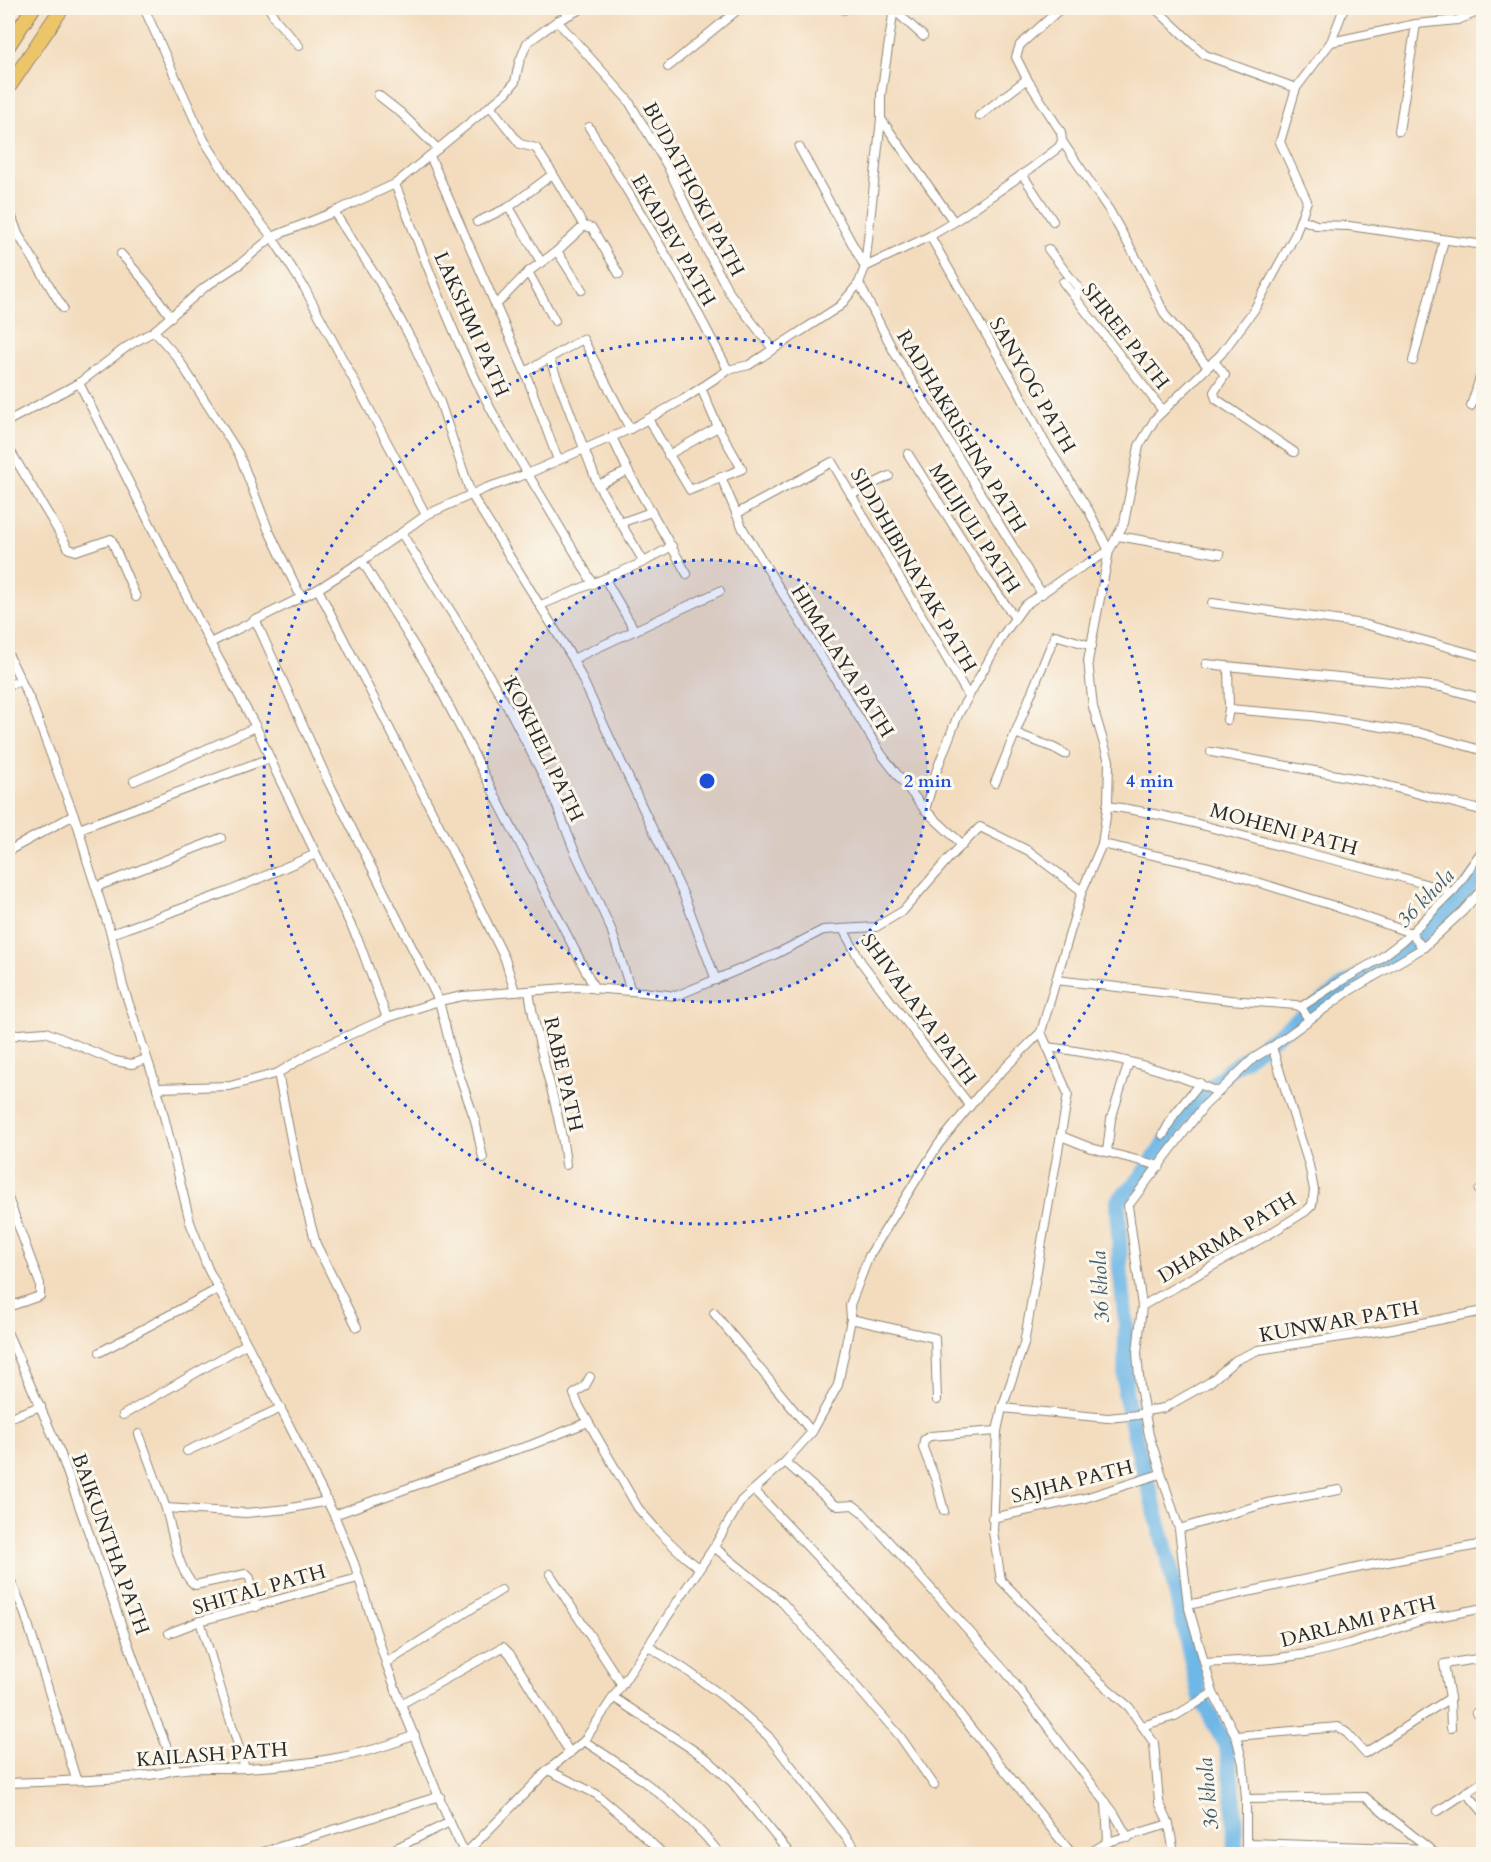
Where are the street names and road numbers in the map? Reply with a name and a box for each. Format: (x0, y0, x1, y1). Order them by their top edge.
street label: BUDATHOKI PATH (636, 97, 751, 281)
street label: EKADEV PATH (625, 170, 722, 311)
street label: LAKSHMI PATH (427, 247, 516, 401)
street label: SHREE PATH (1076, 278, 1176, 395)
street label: SANYOG PATH (983, 313, 1082, 458)
street label: RADHAKRISHNA PATH (890, 325, 1033, 538)
street label: MILIJULI PATH (923, 458, 1027, 599)
street label: SIDDHIBINAYAK PATH (844, 463, 983, 677)
street label: HIMALAYA PATH (785, 580, 901, 743)
street label: KOKHELI PATH (497, 672, 590, 826)
street label: MOHENI PATH (1207, 797, 1361, 862)
street label: SHIVALAYA PATH (855, 928, 983, 1091)
street label: RABE PATH (537, 1014, 590, 1134)
street label: DHARMA PATH (1153, 1185, 1302, 1289)
street label: KUNWAR PATH (1257, 1294, 1421, 1349)
street label: BAIKUNTHA PATH (65, 1450, 156, 1639)
street label: SAJHA PATH (1008, 1453, 1136, 1510)
street label: SHITAL PATH (189, 1557, 329, 1621)
street label: DARLAMI PATH (1278, 1589, 1439, 1654)
street label: KAILASH PATH (135, 1736, 289, 1773)

